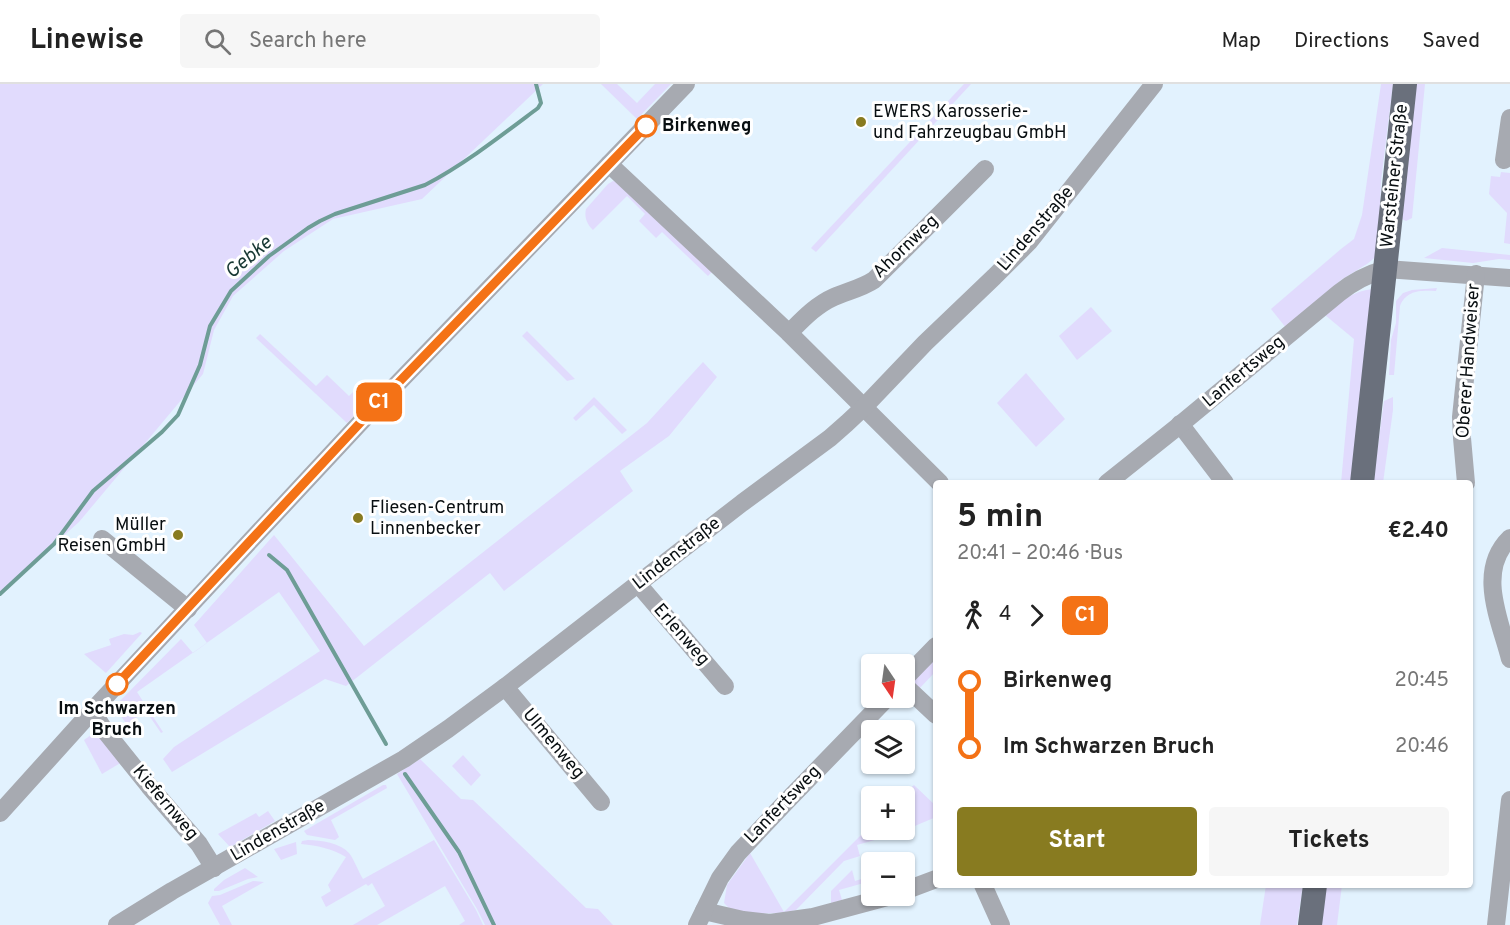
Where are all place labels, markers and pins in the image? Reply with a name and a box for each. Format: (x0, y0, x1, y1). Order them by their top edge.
place label: EWERS Karosserie- und Fahrzeugbau GmbH (873, 101, 1067, 145)
marker: Birkenweg (635, 115, 657, 137)
place label: Birkenweg (662, 115, 751, 138)
marker: EWERS Karosserie- und Fahrzeugbau GmbH (854, 115, 868, 129)
place label: Fliesen-Centrum Linnenbecker (370, 497, 504, 541)
marker: Fliesen-Centrum Linnenbecker (351, 511, 365, 525)
place label: Müller Reisen GmbH (57, 514, 166, 558)
marker: Müller Reisen GmbH (171, 528, 185, 542)
marker: Im Schwarzen Bruch (106, 673, 128, 695)
place label: Im Schwarzen Bruch (58, 698, 176, 742)

